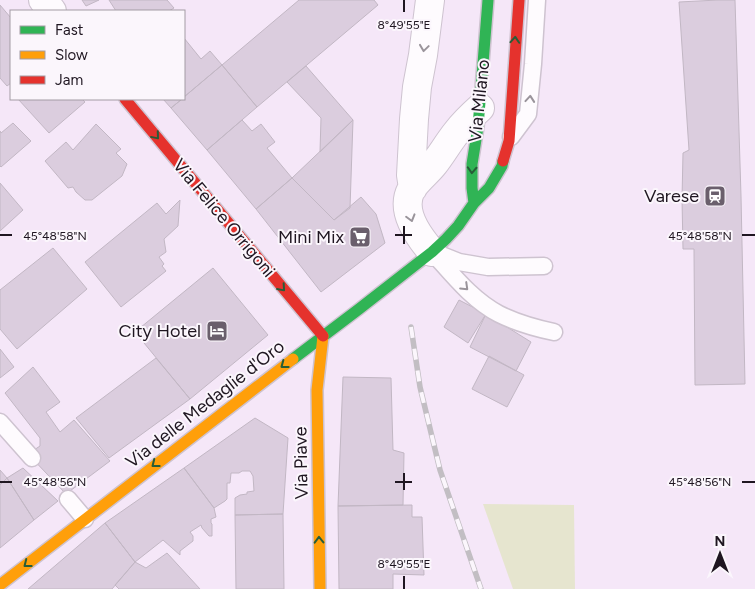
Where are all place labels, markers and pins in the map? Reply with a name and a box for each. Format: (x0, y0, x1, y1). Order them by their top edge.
station icon: Varese (703, 184, 727, 208)
place label: Varese (644, 185, 699, 207)
supermarket icon: Mini Mix (348, 225, 372, 249)
place label: Mini Mix (278, 226, 344, 248)
hotel icon: City Hotel (205, 319, 229, 343)
place label: City Hotel (119, 320, 201, 342)

